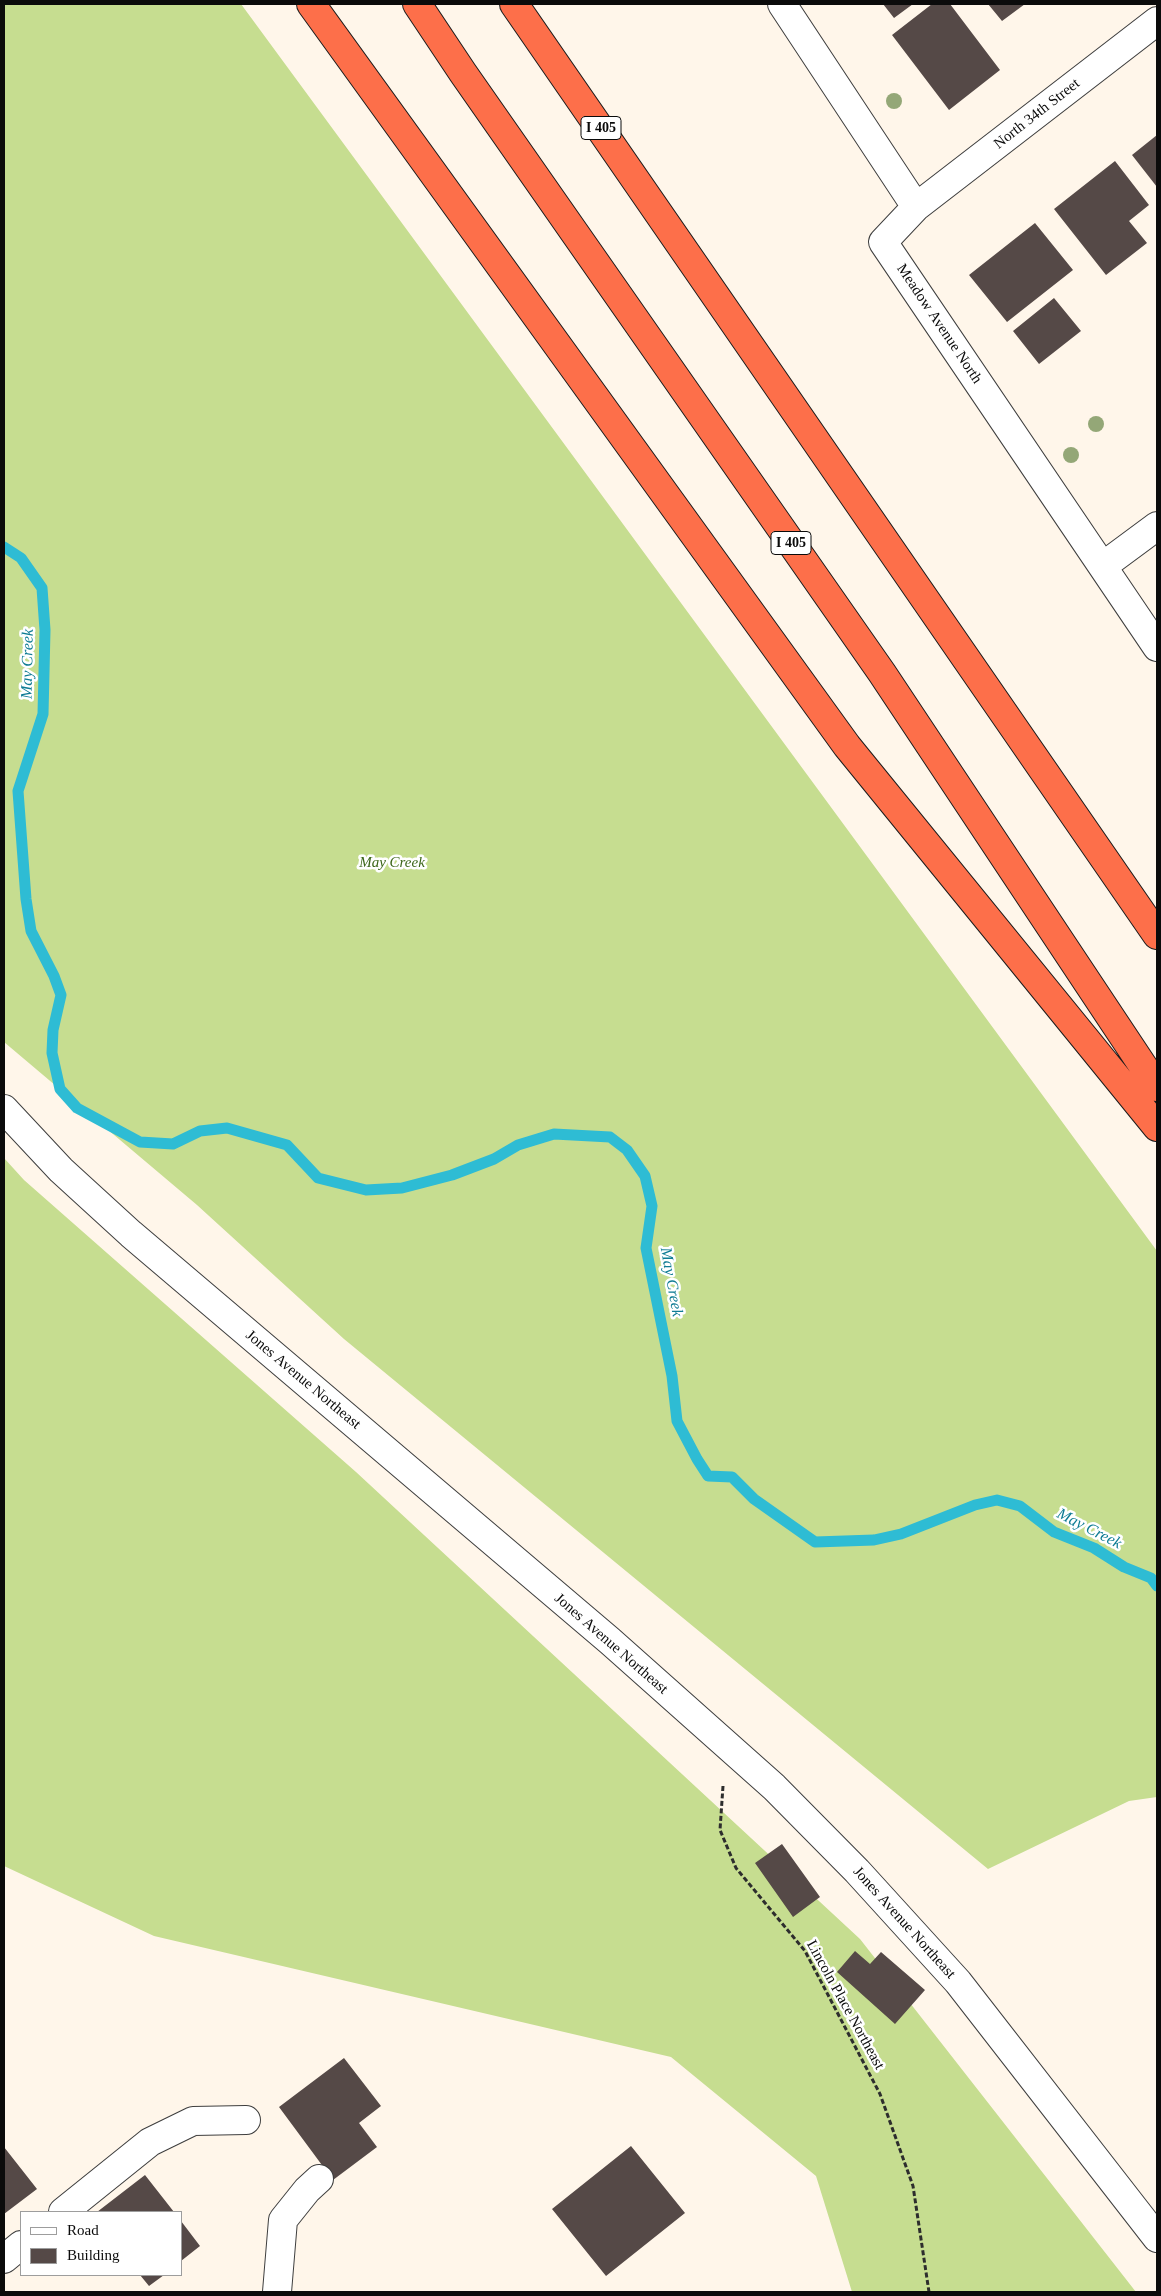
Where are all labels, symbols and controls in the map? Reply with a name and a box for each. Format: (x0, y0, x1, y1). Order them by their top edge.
street label: North 34th Street (990, 75, 1084, 153)
road number: I 405 (581, 116, 621, 140)
street label: Meadow Avenue North (892, 261, 986, 387)
road number: I 405 (771, 532, 811, 554)
water label: May Creek (18, 629, 38, 699)
park label: May Creek (359, 854, 425, 872)
water label: May Creek (655, 1246, 687, 1318)
street label: Jones Avenue Northeast (242, 1327, 364, 1433)
water label: May Creek (1053, 1505, 1125, 1553)
street label: Jones Avenue Northeast (550, 1590, 672, 1698)
street label: Jones Avenue Northeast (849, 1863, 959, 1983)
street label: Lincoln Place Northeast (802, 1937, 888, 2073)
legend (20, 2211, 182, 2276)
text: Road (67, 2222, 99, 2238)
text: Building (67, 2247, 120, 2263)

